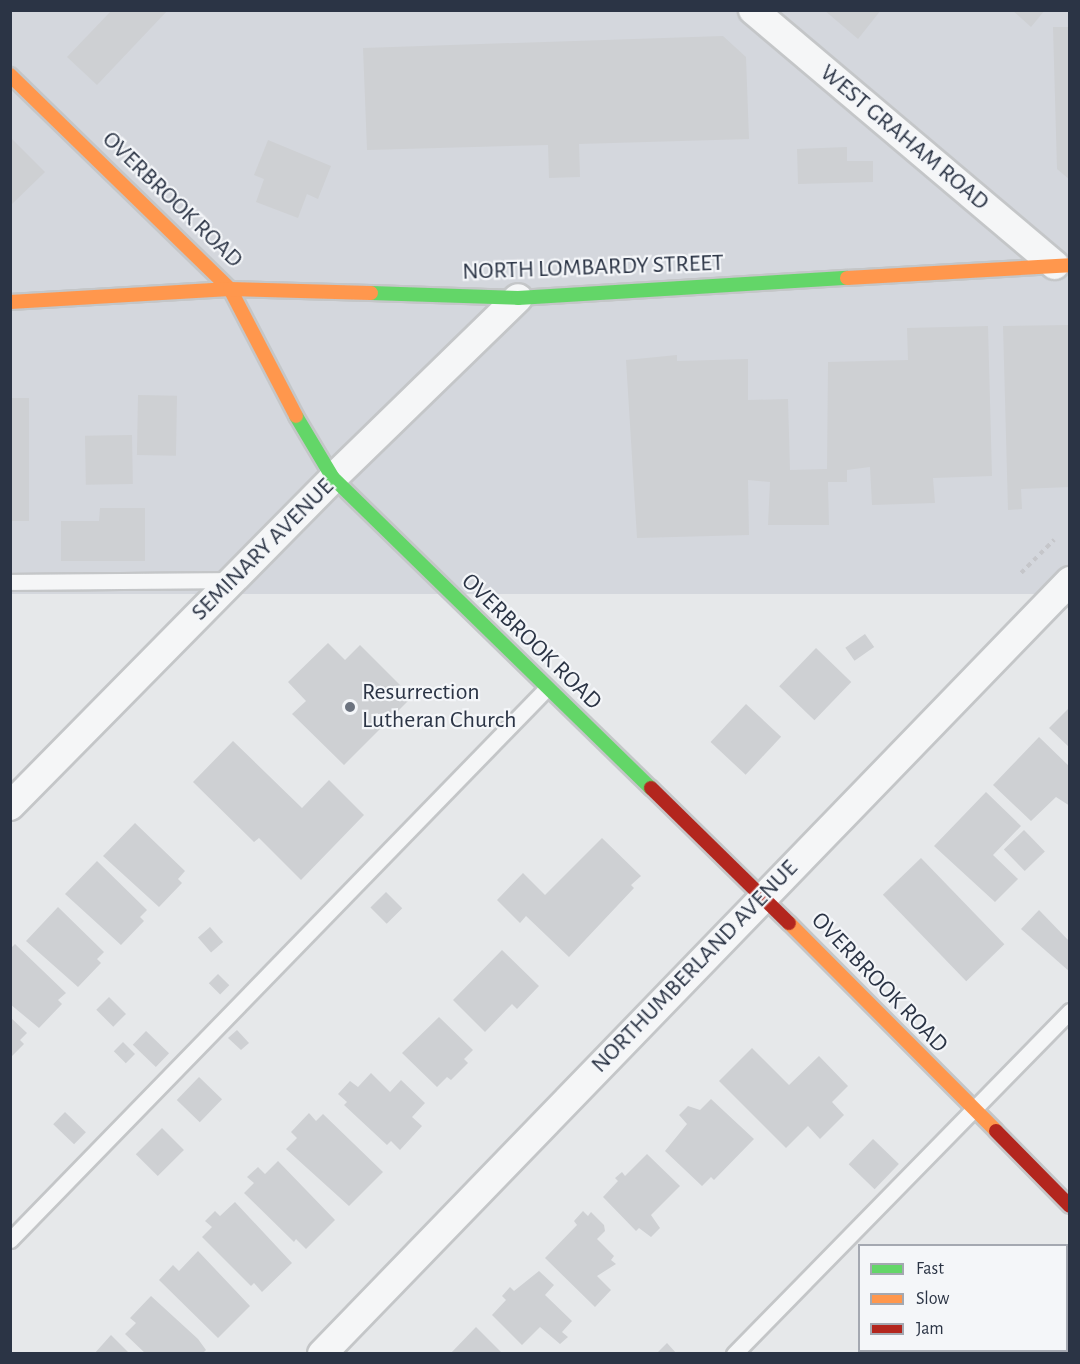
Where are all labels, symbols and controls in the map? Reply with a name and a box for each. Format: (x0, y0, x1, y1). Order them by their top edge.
street label: WEST GRAHAM ROAD (814, 59, 994, 217)
street label: OVERBROOK ROAD (96, 126, 248, 274)
street label: NORTH LOMBARDY STREET (462, 249, 724, 287)
street label: SEMINARY AVENUE (186, 473, 340, 627)
street label: OVERBROOK ROAD (455, 568, 607, 716)
place label: Resurrection Lutheran Church (362, 679, 517, 735)
marker: Resurrection Lutheran Church (343, 700, 357, 714)
street label: NORTHUMBERLAND AVENUE (586, 855, 804, 1079)
street label: OVERBROOK ROAD (805, 907, 953, 1059)
legend (858, 1244, 1068, 1352)
text: Fast (916, 1260, 944, 1278)
text: Slow (916, 1290, 949, 1308)
text: Jam (916, 1320, 944, 1338)

